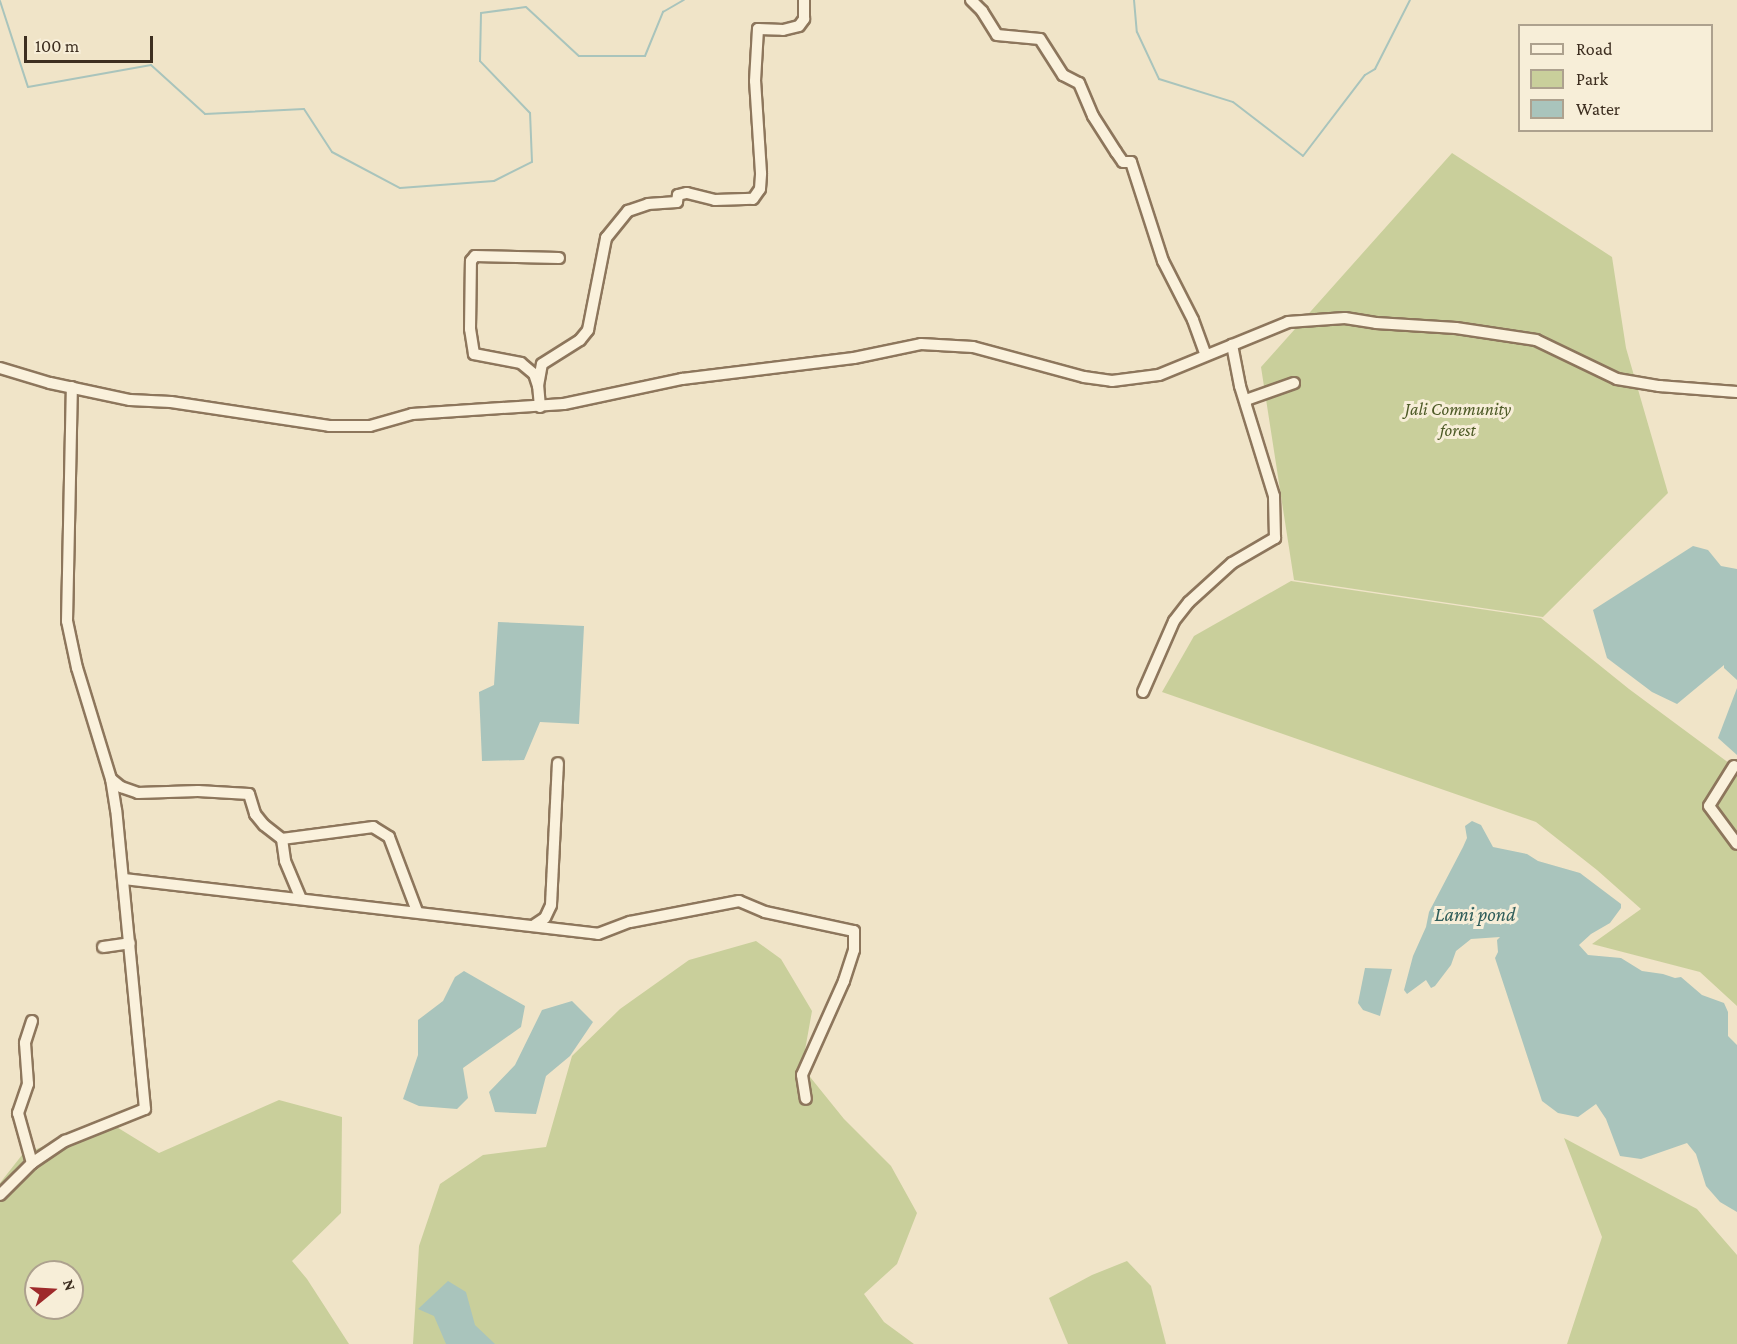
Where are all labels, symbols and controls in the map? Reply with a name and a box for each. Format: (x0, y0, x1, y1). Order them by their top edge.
scale bar (27, 24, 156, 62)
legend (1518, 24, 1713, 132)
text: 100 m (35, 36, 79, 56)
text: Road (1576, 39, 1613, 59)
text: Park (1576, 69, 1608, 89)
text: Water (1576, 99, 1620, 119)
park label: Jali Community forest (1405, 399, 1511, 442)
water label: Lami pond (1435, 902, 1515, 926)
north arrow (24, 1260, 84, 1320)
text: N (60, 1277, 79, 1293)

